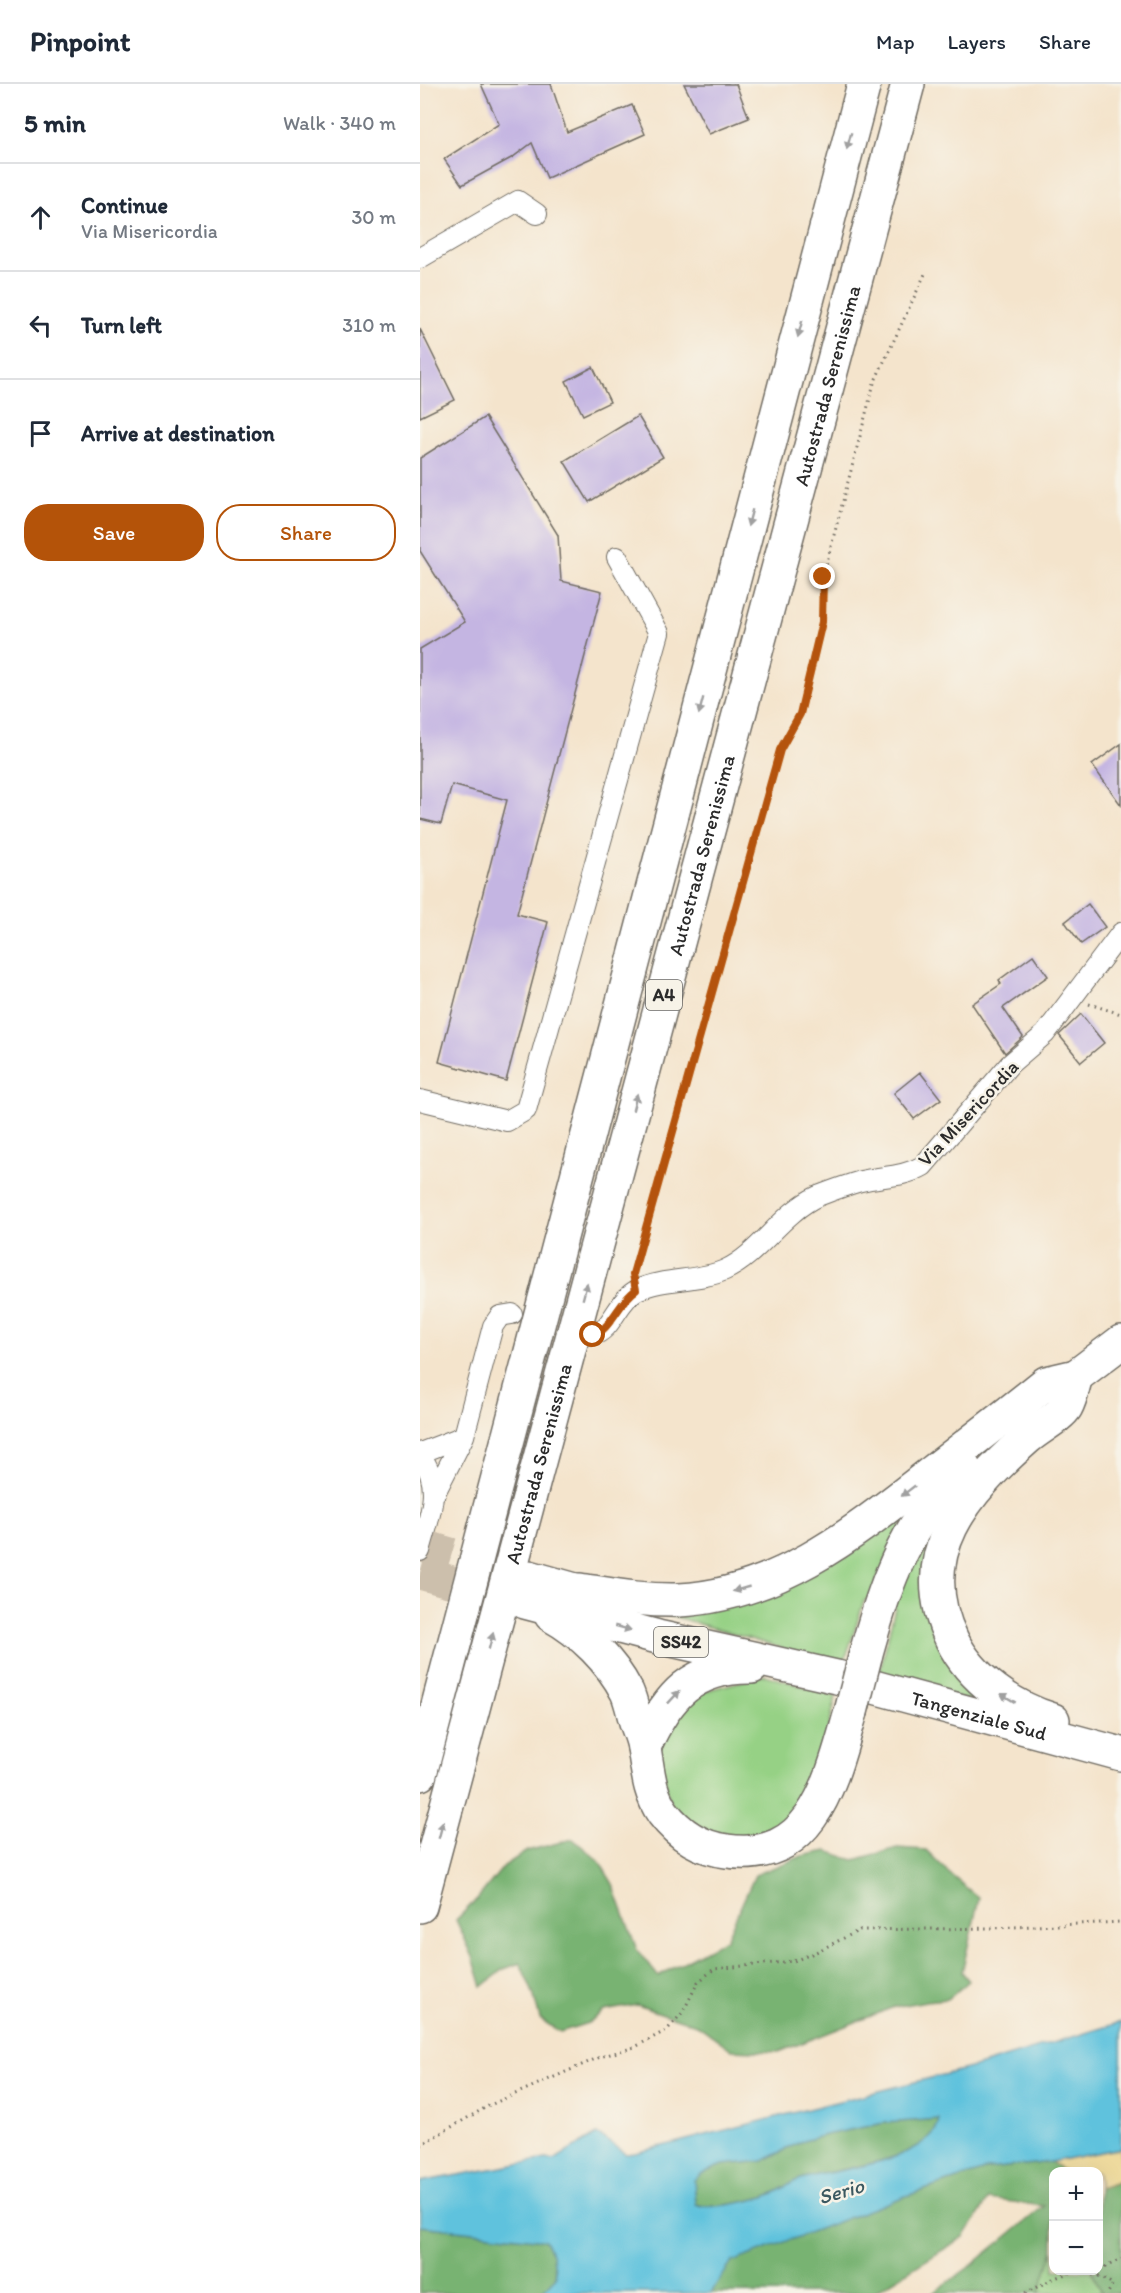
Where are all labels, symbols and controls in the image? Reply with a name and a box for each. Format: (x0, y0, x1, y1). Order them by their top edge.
text: Pinpoint (30, 24, 131, 58)
text: Map (876, 29, 915, 54)
text: Layers (948, 29, 1006, 54)
text: Share (1039, 29, 1091, 54)
text: 5 min (24, 107, 86, 139)
text: Walk · 340 m (283, 111, 396, 135)
one-way arrow (844, 131, 854, 150)
text: Continue (81, 192, 168, 219)
icon: ahead (24, 201, 57, 234)
text: 30 m (351, 205, 396, 229)
text: Via Misericordia (81, 219, 218, 243)
street label: Autostrada Serenissima (789, 282, 866, 489)
icon: left (24, 309, 57, 342)
text: Turn left (81, 312, 162, 339)
text: 310 m (342, 313, 396, 337)
one-way arrow (794, 320, 804, 338)
icon: arrive (24, 417, 57, 450)
text: Arrive at destination (81, 420, 275, 447)
button: Save (24, 504, 204, 561)
button: Share (216, 504, 396, 561)
one-way arrow (745, 509, 754, 527)
route end (809, 563, 835, 589)
one-way arrow (695, 697, 705, 716)
street label: Autostrada Serenissima (663, 751, 740, 958)
road number: A4 (646, 980, 682, 1010)
street label: Via Misericordia (913, 1055, 1023, 1171)
one-way arrow (631, 1093, 641, 1111)
one-way arrow (581, 1281, 590, 1299)
route start (579, 1321, 605, 1347)
street label: Autostrada Serenissima (500, 1360, 577, 1567)
one-way arrow (900, 1485, 916, 1498)
one-way arrow (732, 1584, 750, 1594)
one-way arrow (614, 1624, 632, 1633)
road number: SS42 (654, 1627, 708, 1657)
one-way arrow (487, 1632, 496, 1650)
street label: Tangenziale Sud (908, 1686, 1050, 1745)
one-way arrow (667, 1690, 681, 1705)
one-way arrow (999, 1693, 1016, 1703)
one-way arrow (436, 1820, 446, 1839)
map controls (1049, 2167, 1103, 2275)
button: + (1049, 2167, 1103, 2221)
water label: Serio (815, 2172, 868, 2209)
button: − (1049, 2221, 1103, 2275)

